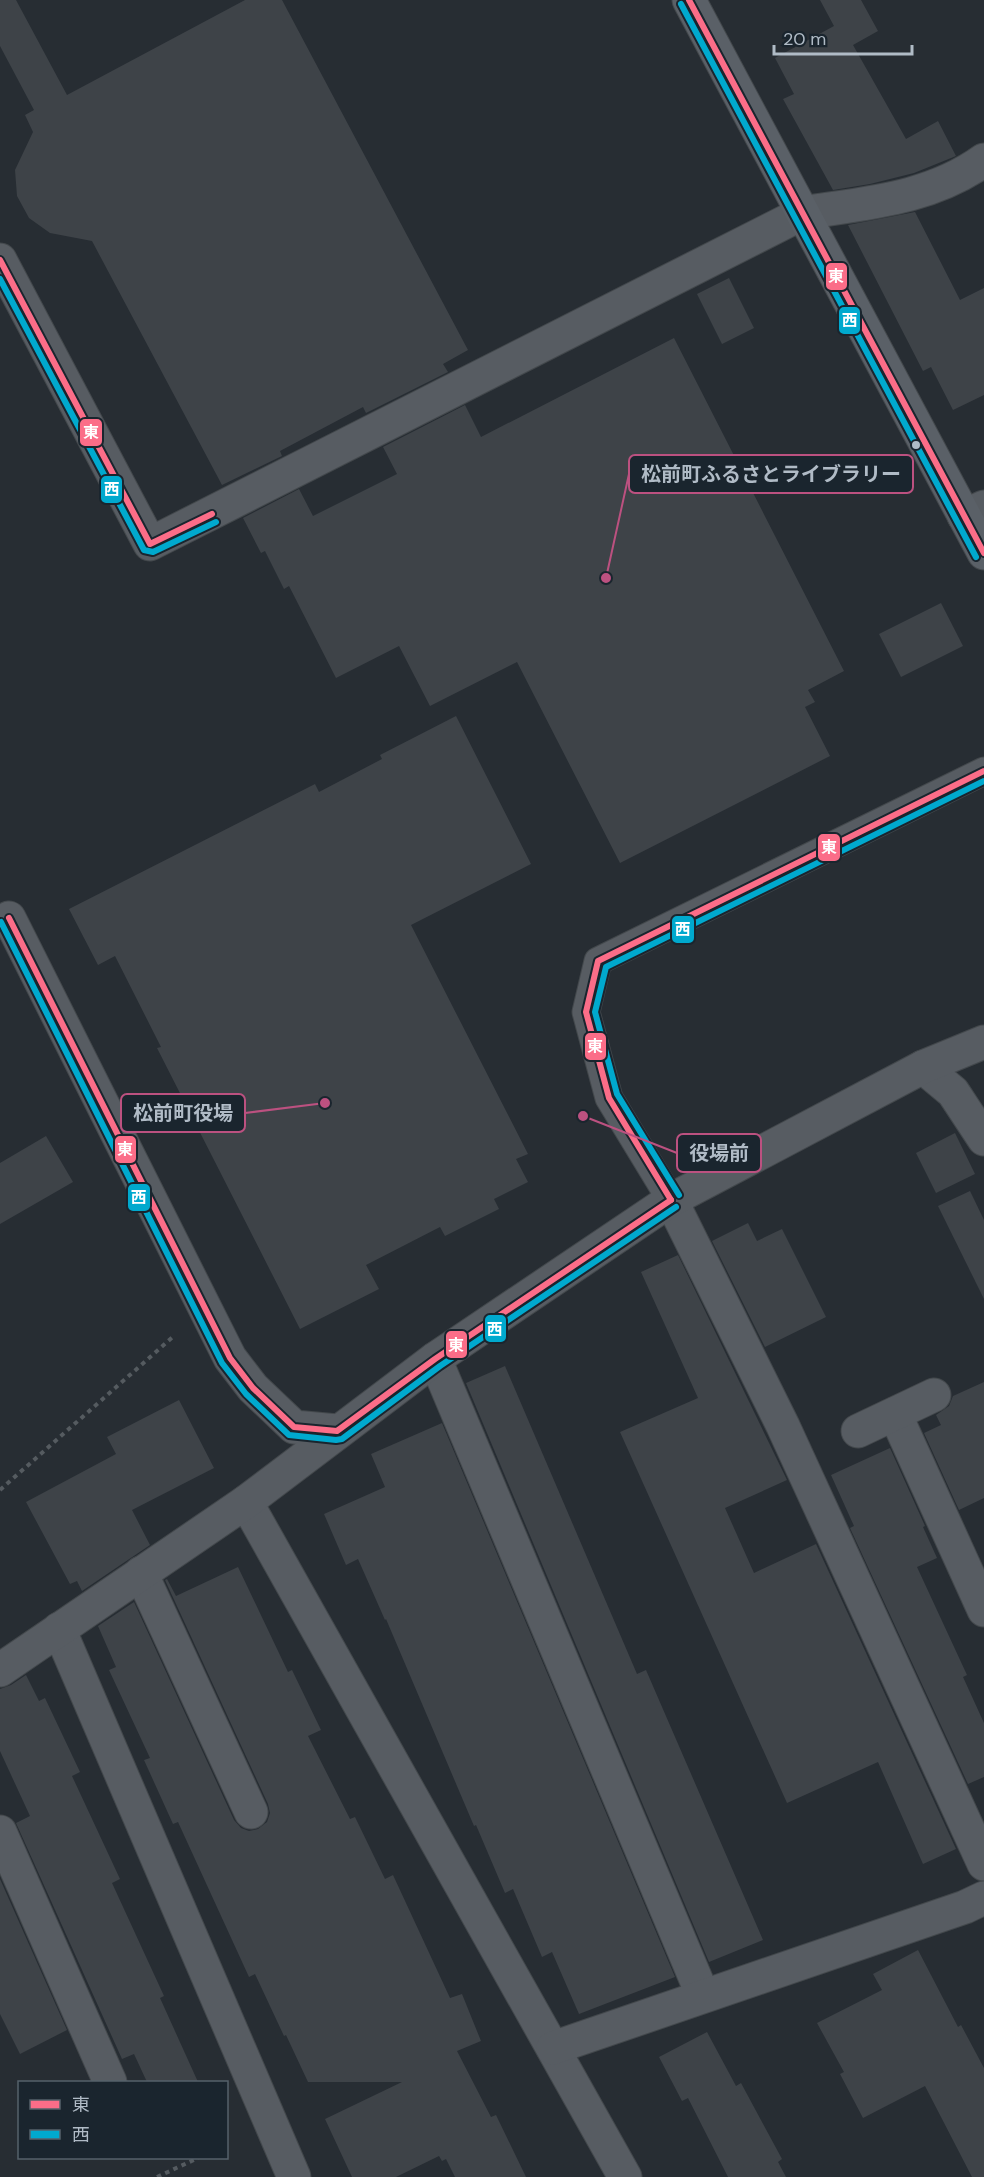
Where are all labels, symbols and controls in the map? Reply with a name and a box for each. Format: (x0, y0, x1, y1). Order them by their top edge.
scale bar (774, 18, 912, 56)
text: 20 m (783, 27, 826, 51)
line badge: 東 (825, 262, 848, 291)
text: 東 (828, 266, 844, 287)
line badge: 西 (838, 306, 861, 335)
text: 西 (842, 310, 858, 331)
line badge: 東 (79, 418, 103, 447)
text: 東 (83, 422, 99, 443)
unlabelled marker (910, 439, 922, 451)
callout: 松前町ふるさとライブラリー (629, 455, 913, 493)
text: 松前町ふるさとライブラリー (641, 461, 901, 487)
line badge: 西 (100, 475, 123, 504)
text: 西 (104, 479, 120, 500)
line badge: 東 (817, 833, 841, 862)
text: 東 (821, 837, 837, 858)
line badge: 西 (671, 915, 695, 944)
text: 西 (675, 919, 691, 940)
line badge: 東 (584, 1032, 607, 1061)
text: 東 (587, 1036, 603, 1057)
callout: 松前町役場 (121, 1094, 245, 1132)
text: 松前町役場 (133, 1100, 233, 1126)
callout: 役場前 (677, 1134, 761, 1172)
line badge: 東 (114, 1135, 137, 1164)
text: 東 (117, 1139, 133, 1160)
text: 役場前 (689, 1140, 749, 1166)
line badge: 西 (127, 1183, 151, 1212)
text: 西 (131, 1187, 147, 1208)
line badge: 西 (484, 1314, 507, 1343)
text: 西 (487, 1319, 503, 1340)
line badge: 東 (445, 1330, 468, 1359)
text: 東 (448, 1335, 464, 1356)
legend (18, 2081, 228, 2159)
text: 東 (72, 2093, 90, 2117)
text: 西 (72, 2123, 90, 2147)

